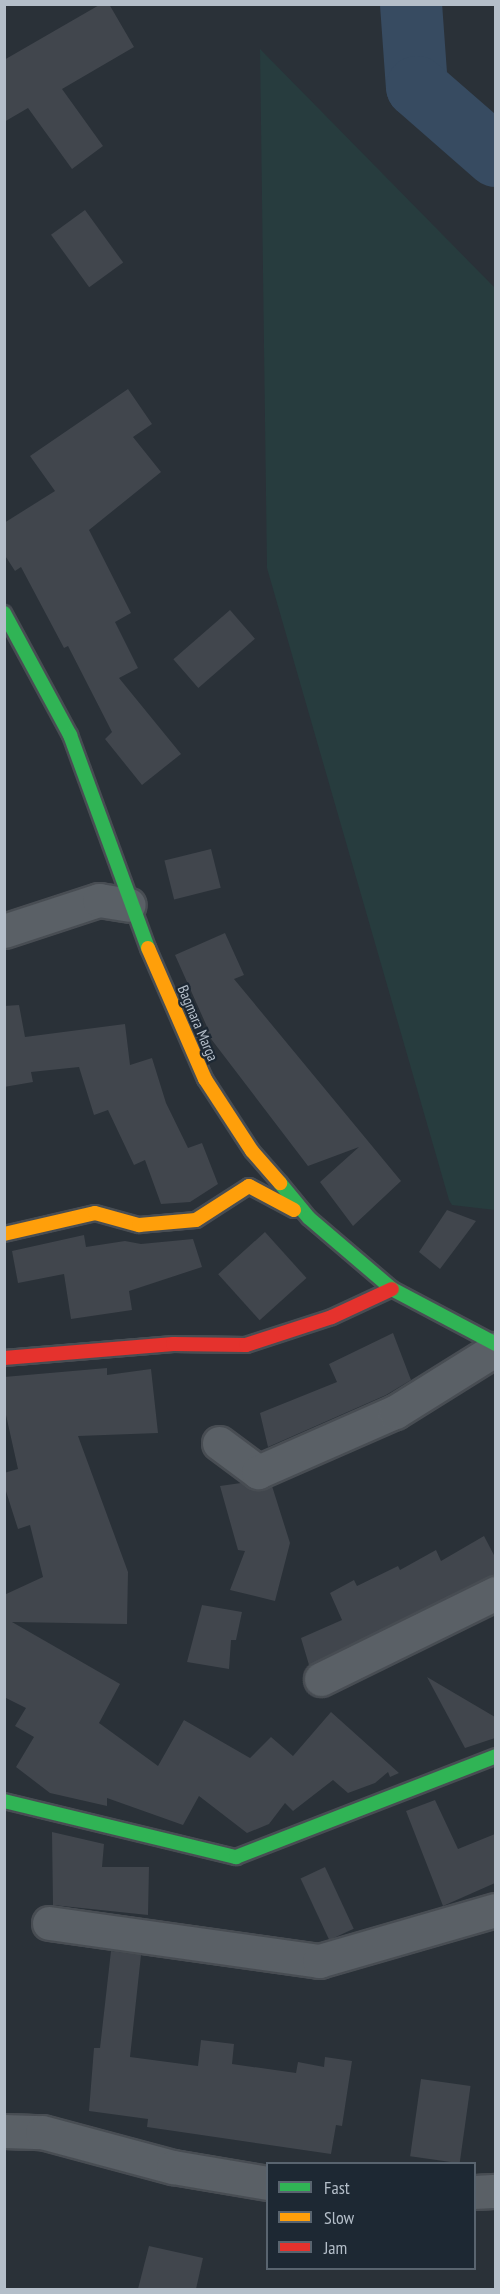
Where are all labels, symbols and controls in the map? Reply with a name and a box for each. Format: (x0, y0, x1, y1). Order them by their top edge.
street label: Bagmara Marga (174, 982, 222, 1064)
legend (266, 2162, 476, 2270)
text: Fast (324, 2176, 350, 2199)
text: Slow (324, 2206, 354, 2229)
text: Jam (324, 2236, 347, 2259)

